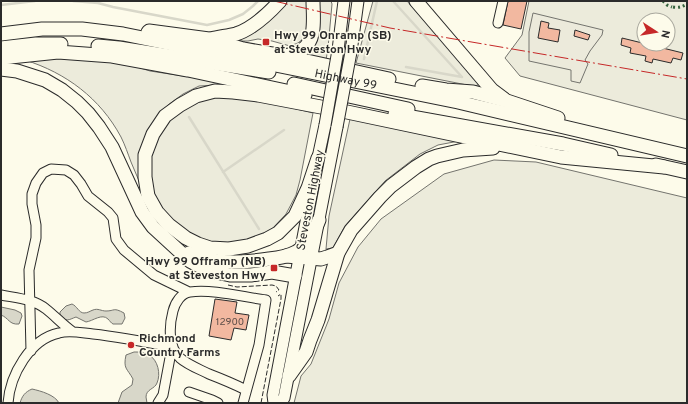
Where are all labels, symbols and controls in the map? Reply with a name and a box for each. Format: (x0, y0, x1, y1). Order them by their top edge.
north arrow (636, 12, 676, 52)
place label: Hwy 99 Onramp (SB) at Steveston Hwy (274, 28, 392, 58)
text: N (657, 29, 672, 39)
marker: Hwy 99 Onramp (SB) at Steveston Hwy (261, 37, 271, 47)
street label: Highway 99 (313, 66, 378, 94)
street label: Steveston Highway (293, 149, 329, 252)
place label: Hwy 99 Offramp (NB) at Steveston Hwy (146, 254, 266, 284)
marker: Hwy 99 Offramp (NB) at Steveston Hwy (269, 263, 279, 273)
house number: 12900 (216, 316, 244, 329)
place label: Richmond Country Farms (139, 331, 221, 361)
marker: Richmond Country Farms (126, 340, 136, 350)

